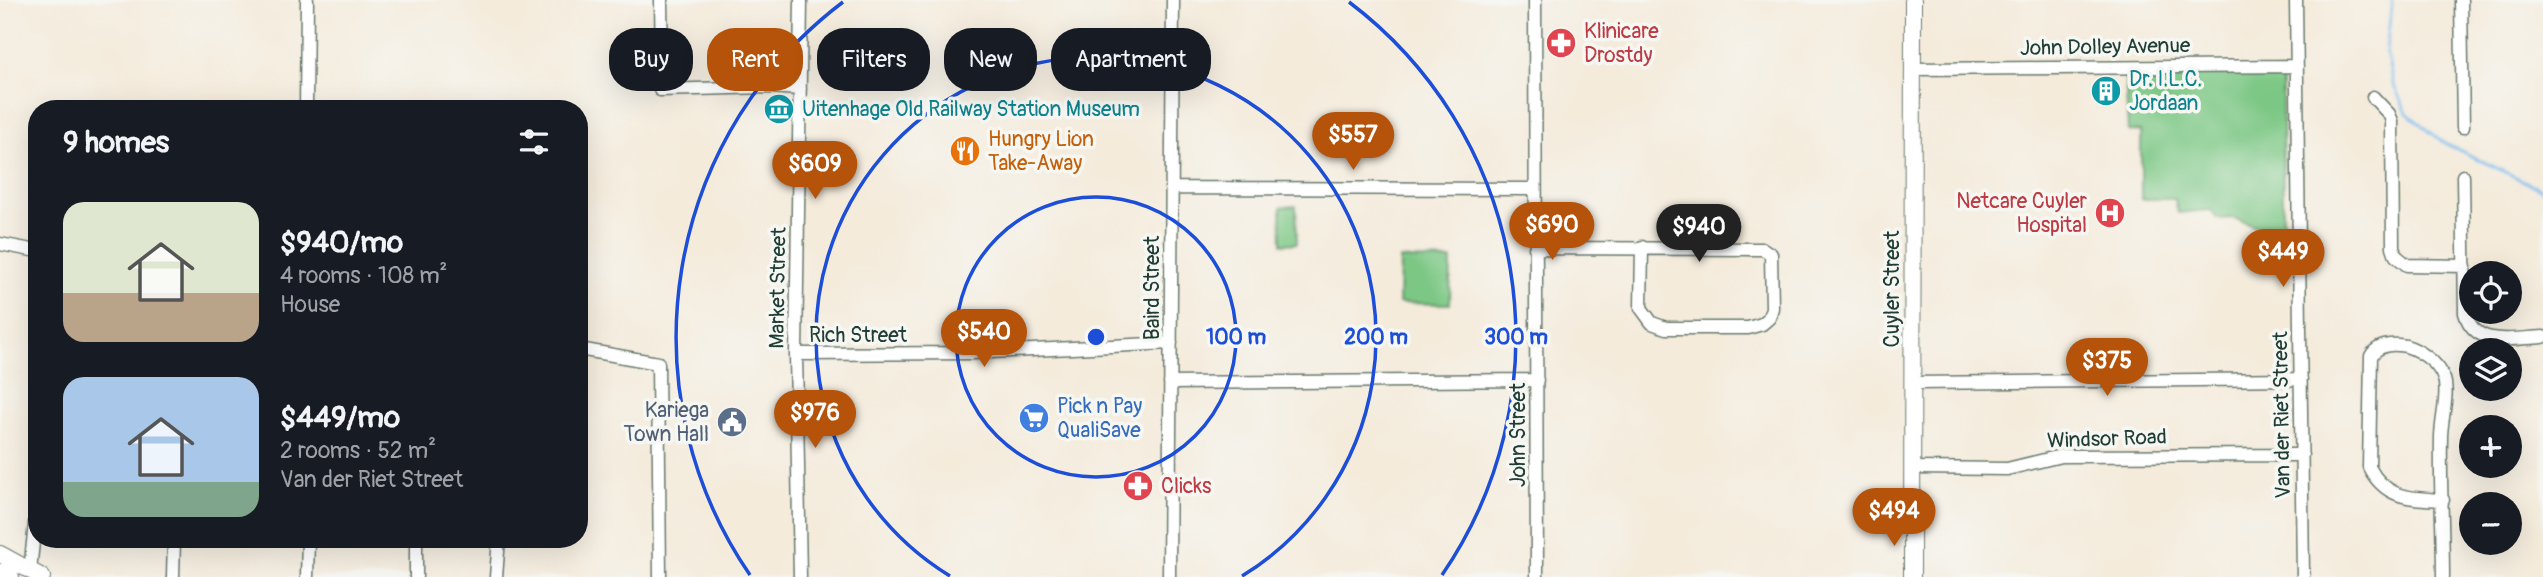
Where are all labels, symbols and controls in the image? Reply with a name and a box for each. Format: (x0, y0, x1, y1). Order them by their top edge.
place label: Klinicare Drostdy (1584, 18, 1659, 69)
pharmacy icon: Klinicare Drostdy (1544, 26, 1578, 60)
chip: Buy (609, 28, 693, 91)
chip: Rent (707, 28, 803, 91)
chip: Filters (817, 28, 930, 91)
chip: New (944, 28, 1037, 91)
chip: Apartment (1051, 28, 1211, 91)
street label: John Dolley Avenue (2020, 32, 2191, 62)
place label: Dr. I.L.C. Jordaan (2129, 66, 2202, 117)
building icon: Dr. I.L.C. Jordaan (2089, 74, 2123, 108)
museum icon: Uitenhage Old Railway Station Museum (762, 92, 796, 126)
place label: Uitenhage Old Railway Station Museum (802, 96, 1140, 123)
pin: $557 (1312, 113, 1394, 172)
text: $557 (1328, 120, 1378, 149)
icon: filters (515, 123, 553, 161)
text: 9 homes (63, 124, 169, 161)
place label: Hungry Lion Take-Away (988, 126, 1094, 177)
restaurant icon: Hungry Lion Take-Away (948, 134, 982, 168)
pin: $609 (774, 142, 856, 201)
text: $609 (788, 149, 842, 178)
place label: Netcare Cuyler Hospital (1956, 188, 2087, 239)
hospital icon: Netcare Cuyler Hospital (2093, 196, 2127, 230)
pin: $690 (1511, 202, 1593, 262)
pin: $940 (1658, 204, 1740, 264)
text: $690 (1525, 210, 1579, 239)
text: $940 (1672, 212, 1726, 241)
text: $940/mo (280, 224, 403, 261)
street label: Market Street (763, 227, 793, 349)
icon: home (119, 230, 203, 314)
street label: Cuyler Street (1879, 230, 1906, 347)
pin: $449 (2242, 230, 2324, 289)
street label: Baird Street (1139, 235, 1166, 340)
text: $449 (2258, 237, 2309, 266)
text: 4 rooms · 108 m² (280, 261, 447, 290)
map controls (2459, 261, 2522, 555)
button: locate (2459, 261, 2522, 324)
text: House (280, 290, 340, 319)
pin: $540 (943, 310, 1025, 369)
text: $540 (957, 317, 1011, 346)
street label: Rich Street (809, 322, 907, 349)
text: 100 m (1206, 324, 1266, 351)
text: 200 m (1344, 324, 1408, 351)
text: 300 m (1484, 324, 1548, 351)
centre of rings (1084, 325, 1108, 349)
street label: Van der Riet Street (2267, 331, 2297, 499)
pin: $375 (2066, 338, 2148, 398)
button: layers (2459, 338, 2522, 401)
text: $375 (2082, 346, 2132, 375)
street label: John Street (1505, 382, 1532, 487)
pin: $976 (774, 391, 856, 450)
place label: Pick n Pay QualiSave (1057, 393, 1142, 444)
place label: Kariega Town Hall (624, 397, 709, 448)
text: $976 (790, 398, 840, 427)
text: $449/mo (280, 399, 400, 436)
supermarket icon: Pick n Pay QualiSave (1017, 401, 1051, 435)
icon: home (119, 405, 203, 489)
public building icon: Kariega Town Hall (715, 405, 749, 439)
button: + (2459, 415, 2522, 478)
street label: Windsor Road (2047, 423, 2167, 455)
text: 2 rooms · 52 m² (280, 436, 436, 465)
text: Van der Riet Street (280, 465, 463, 494)
pharmacy icon: Clicks (1121, 469, 1155, 503)
place label: Clicks (1161, 473, 1212, 500)
pin: $494 (1853, 489, 1935, 548)
button: − (2459, 492, 2522, 555)
text: $494 (1869, 496, 1920, 525)

